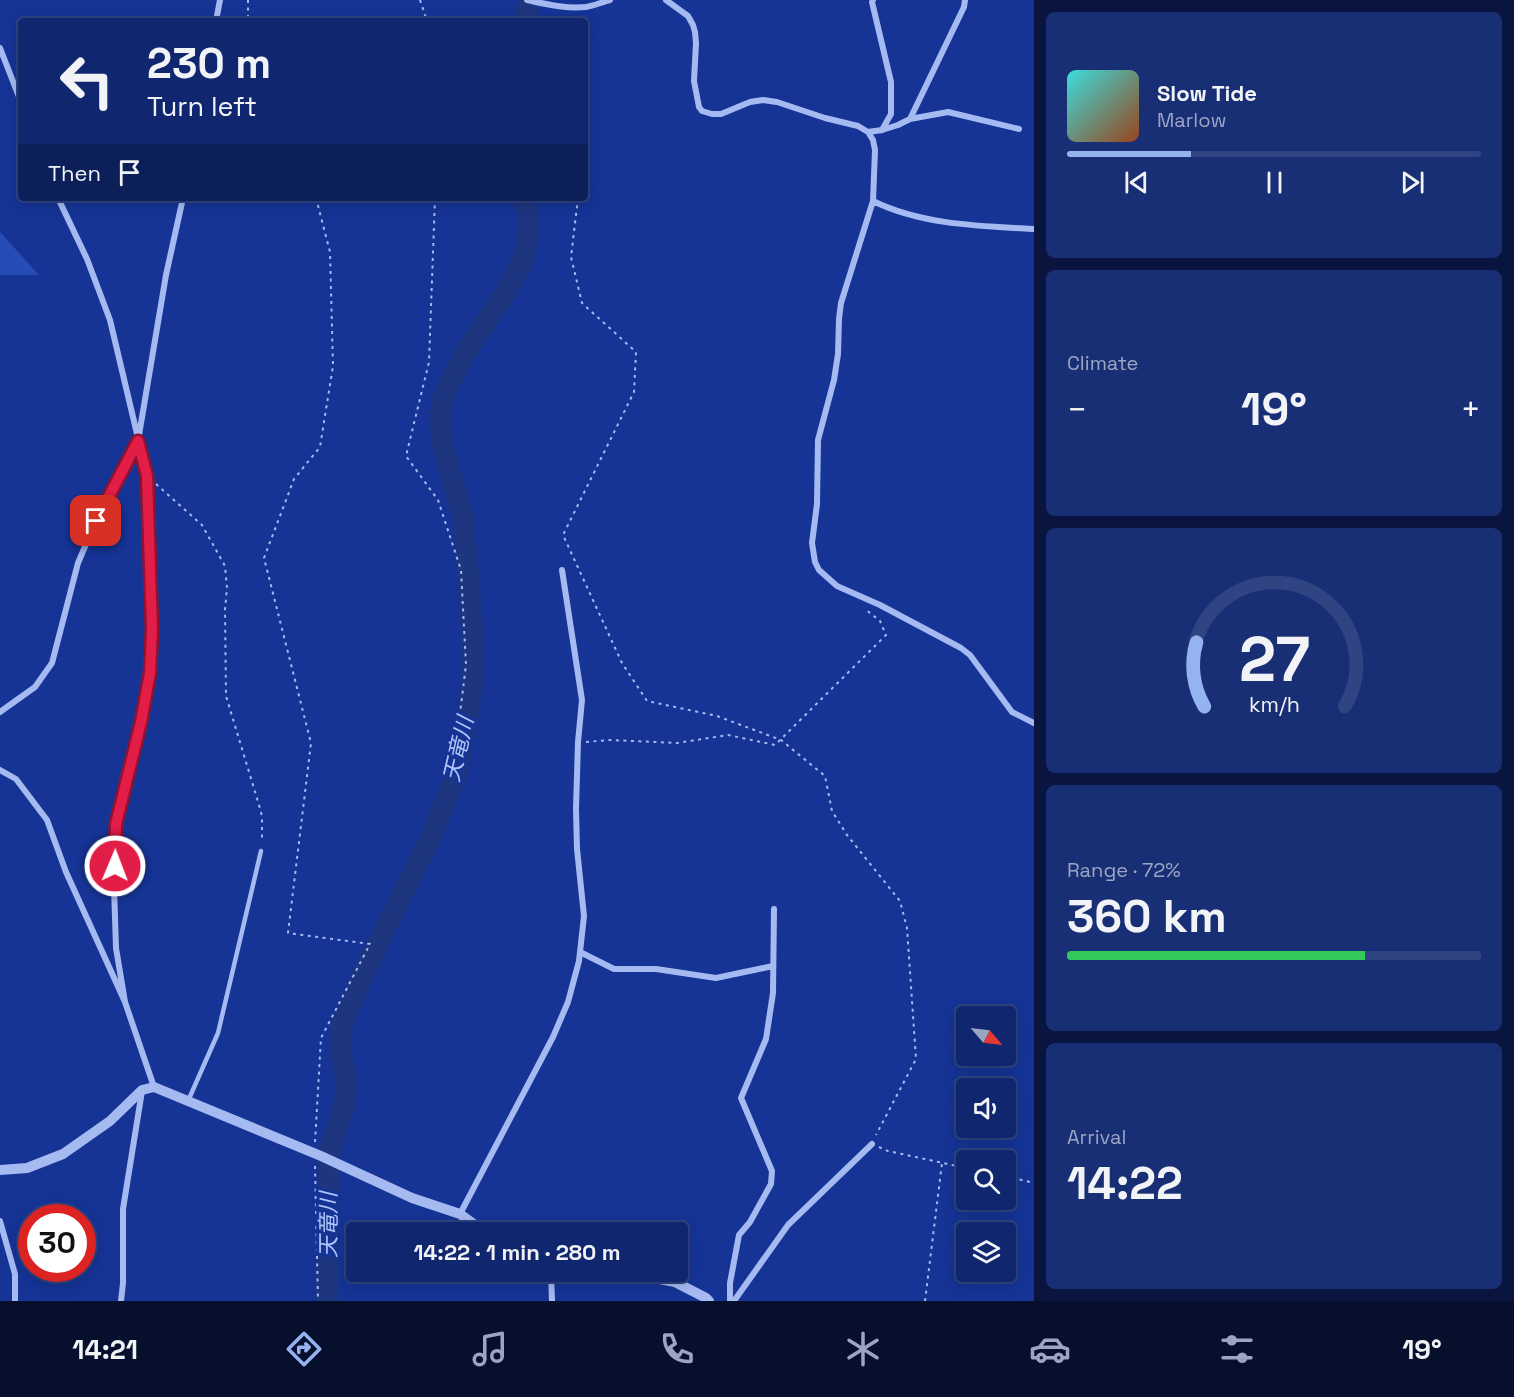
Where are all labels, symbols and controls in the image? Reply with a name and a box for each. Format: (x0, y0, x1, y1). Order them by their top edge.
text: 230 m (147, 37, 271, 90)
icon: left (48, 42, 126, 120)
text: Slow Tide (1157, 79, 1257, 107)
text: Turn left (147, 89, 257, 124)
text: Marlow (1157, 107, 1226, 133)
icon: arrive (113, 156, 146, 189)
text: Then (48, 159, 101, 187)
icon: previous (1120, 166, 1153, 199)
icon: pause (1258, 166, 1291, 199)
icon: next (1396, 166, 1429, 199)
text: Climate (1067, 350, 1138, 376)
text: 19° (1241, 381, 1307, 438)
text: − (1067, 389, 1087, 431)
text: + (1461, 389, 1481, 431)
pin (70, 495, 121, 546)
icon: arrive (79, 504, 112, 537)
text: 27 (1238, 621, 1310, 700)
text: km/h (1248, 692, 1300, 719)
water label: 天竜川 (437, 712, 480, 784)
position arrow (83, 834, 147, 898)
text: Range · 72% (1067, 857, 1181, 883)
text: 360 km (1067, 888, 1227, 945)
north arrow (956, 1006, 1016, 1066)
map controls (956, 1006, 1016, 1282)
button: sound (956, 1078, 1016, 1138)
text: Arrival (1067, 1124, 1126, 1150)
button: search (956, 1150, 1016, 1210)
text: 14:22 (1067, 1155, 1183, 1212)
water label: 天竜川 (314, 1190, 342, 1258)
speed limit sign: 30 (18, 1204, 96, 1282)
button: layers (956, 1222, 1016, 1282)
text: 14:22 · 1 min · 280 m (413, 1238, 621, 1266)
icon: directions (283, 1328, 325, 1370)
icon: music (469, 1328, 511, 1370)
icon: phone (656, 1328, 698, 1370)
icon: climate (842, 1328, 884, 1370)
icon: car (1029, 1328, 1071, 1370)
icon: filters (1216, 1328, 1258, 1370)
text: 14:21 (72, 1332, 138, 1367)
text: 19° (1402, 1332, 1442, 1367)

